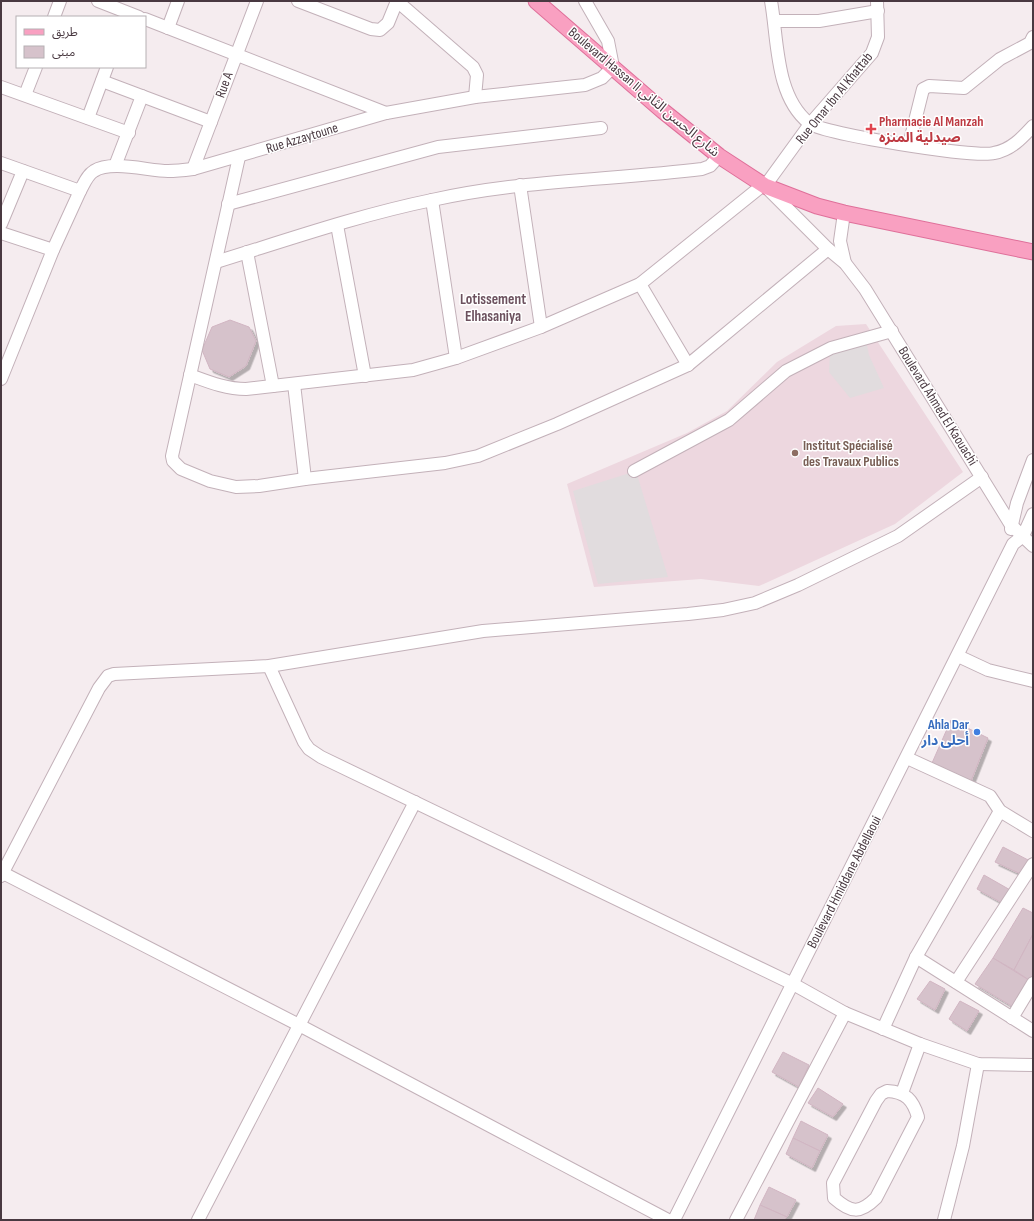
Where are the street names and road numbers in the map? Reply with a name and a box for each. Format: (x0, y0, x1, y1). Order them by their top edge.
street label: Boulevard Hassan II شارع الحسن الثاني (563, 24, 723, 162)
street label: Rue Omar Ibn Al Khattab (792, 49, 876, 147)
street label: Rue A (212, 69, 237, 100)
street label: Rue Azzaytoune (264, 119, 340, 157)
street label: Boulevard Ahmed El Kaouachi (895, 343, 981, 469)
street label: Boulevard Hmiddane Abdellaoui (803, 813, 885, 951)

